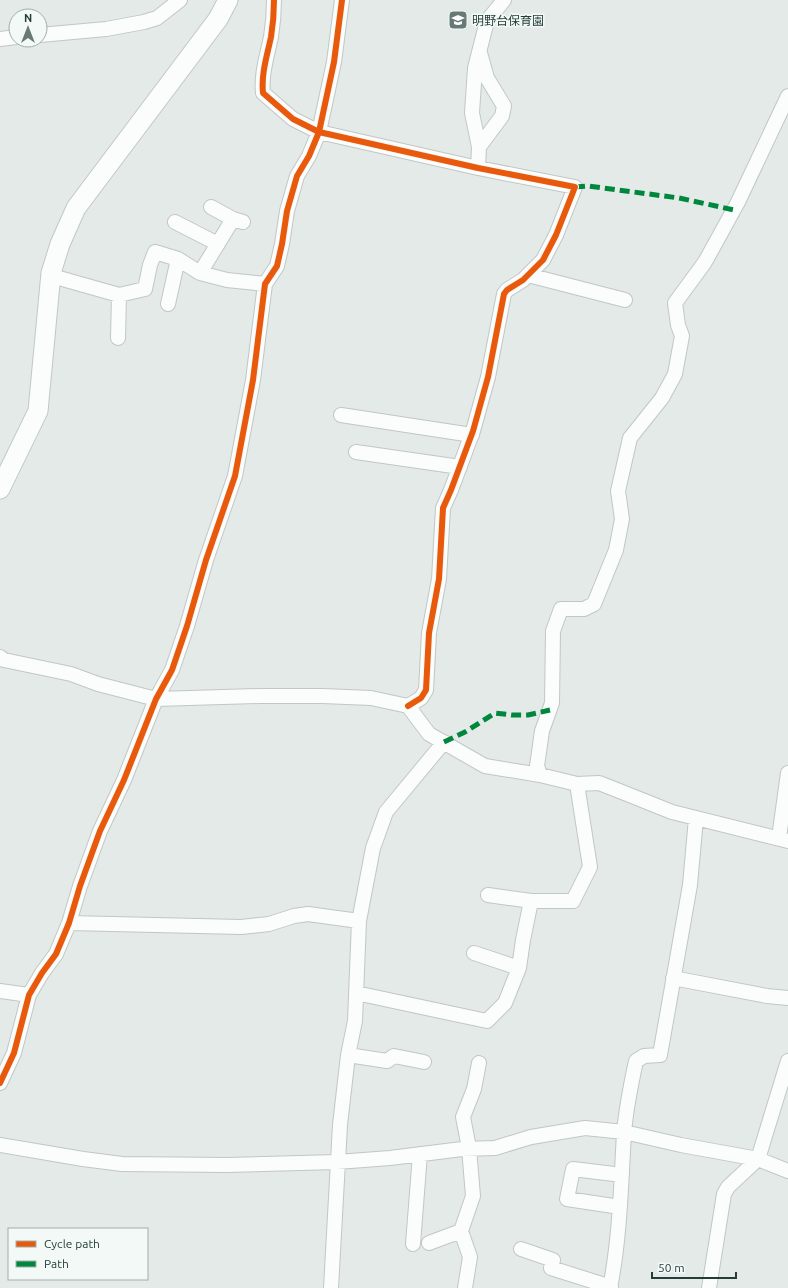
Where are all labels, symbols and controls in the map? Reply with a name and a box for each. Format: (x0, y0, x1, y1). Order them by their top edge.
north arrow (8, 8, 48, 48)
school or university icon: 明野台保育園 (447, 9, 469, 31)
text: N (24, 12, 32, 24)
place label: 明野台保育園 (472, 14, 544, 27)
legend (8, 1228, 148, 1280)
text: Cycle path (44, 1237, 100, 1250)
scale bar (652, 1254, 736, 1280)
text: Path (44, 1257, 69, 1270)
text: 50 m (658, 1261, 685, 1274)

